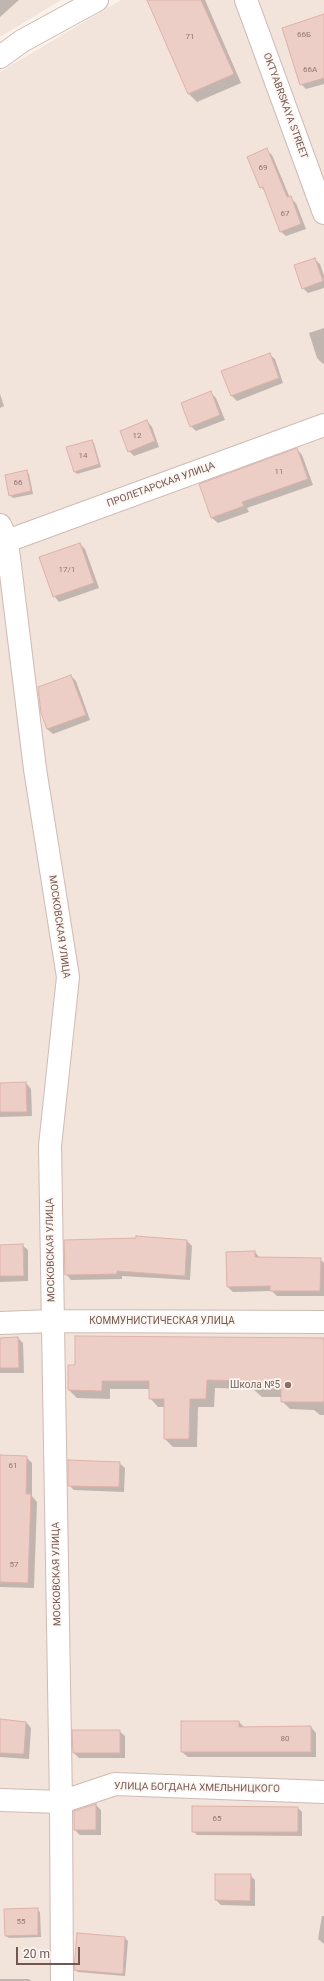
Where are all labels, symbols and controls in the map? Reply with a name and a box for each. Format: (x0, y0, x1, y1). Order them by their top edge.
house number: 66Б (297, 30, 311, 40)
house number: 71 (186, 32, 194, 42)
street label: OKTYABRSKAYA STREET (260, 51, 310, 161)
house number: 66А (303, 65, 317, 75)
house number: 69 (259, 163, 267, 173)
house number: 67 (281, 209, 289, 219)
house number: 12 (133, 431, 141, 441)
house number: 14 (79, 451, 87, 461)
street label: ПРОЛЕТАРСКАЯ УЛИЦА (105, 460, 217, 510)
house number: 11 (275, 467, 283, 477)
house number: 66 (14, 478, 22, 488)
house number: 17/1 (59, 565, 75, 575)
street label: МОСКОВСКАЯ УЛИЦА (46, 875, 72, 979)
street label: МОСКОВСКАЯ УЛИЦА (44, 1198, 58, 1302)
street label: КОММУНИСТИЧЕСКАЯ УЛИЦА (89, 1315, 235, 1327)
place label: Школа №5 (230, 1379, 280, 1391)
marker: Школа №5 (283, 1380, 293, 1390)
house number: 61 (9, 1461, 17, 1471)
street label: МОСКОВСКАЯ УЛИЦА (50, 1522, 64, 1626)
house number: 57 (10, 1560, 18, 1570)
house number: 80 (281, 1734, 289, 1744)
street label: УЛИЦА БОГДАНА ХМЕЛЬНИЦКОГО (114, 1781, 280, 1795)
house number: 65 (213, 1814, 221, 1824)
house number: 55 (17, 1917, 25, 1927)
scale bar (18, 1939, 82, 1965)
text: 20 m (23, 1947, 50, 1961)

